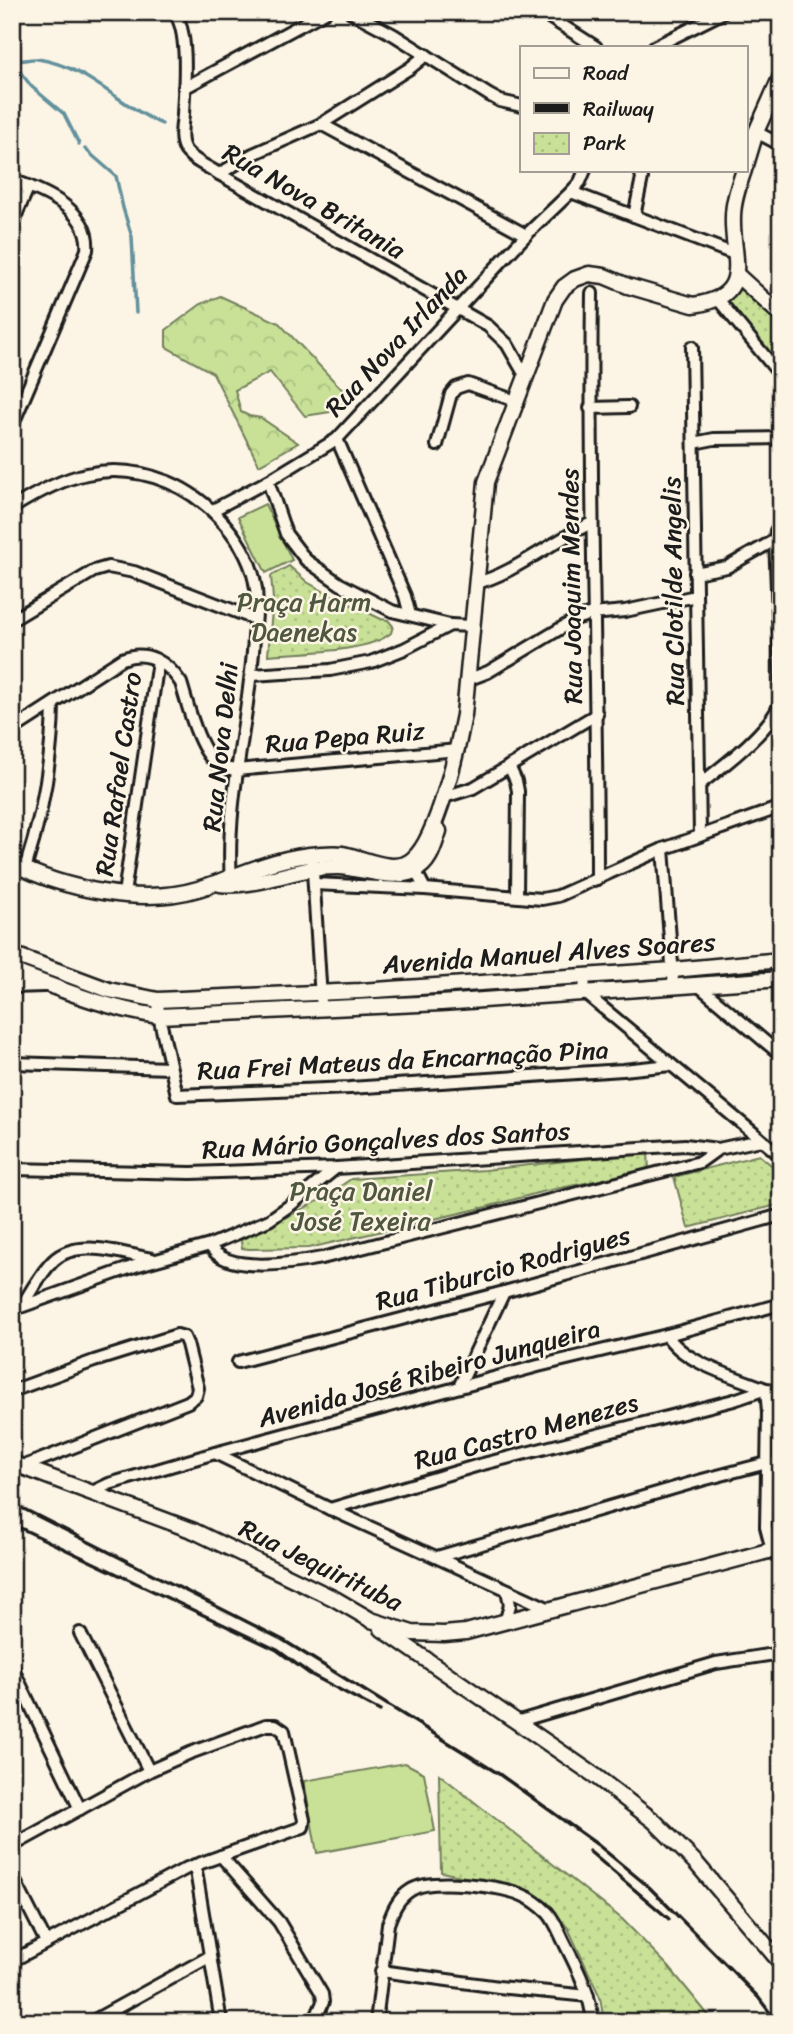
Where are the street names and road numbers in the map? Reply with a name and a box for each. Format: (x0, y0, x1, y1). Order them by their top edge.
street label: Rua Nova Britania (214, 130, 415, 273)
street label: Rua Nova Irlanda (313, 254, 479, 428)
street label: Rua Joaquim Mendes (546, 468, 596, 704)
street label: Rua Clotilde Angelis (648, 476, 698, 706)
street label: Rua Nova Delhi (188, 659, 252, 834)
street label: Rua Rafael Castro (81, 669, 155, 879)
street label: Rua Pepa Ruiz (263, 707, 427, 767)
street label: Avenida Manuel Alves Soares (380, 918, 718, 988)
street label: Rua Frei Mateus da Encarnação Pina (196, 1026, 610, 1094)
street label: Rua Mário Gonçalves dos Santos (201, 1107, 572, 1173)
street label: Rua Tiburcio Rodrigues (370, 1212, 637, 1324)
street label: Avenida José Ribeiro Junqueira (252, 1305, 605, 1441)
street label: Rua Castro Menezes (409, 1379, 643, 1483)
street label: Rua Jequirituba (231, 1505, 412, 1625)

